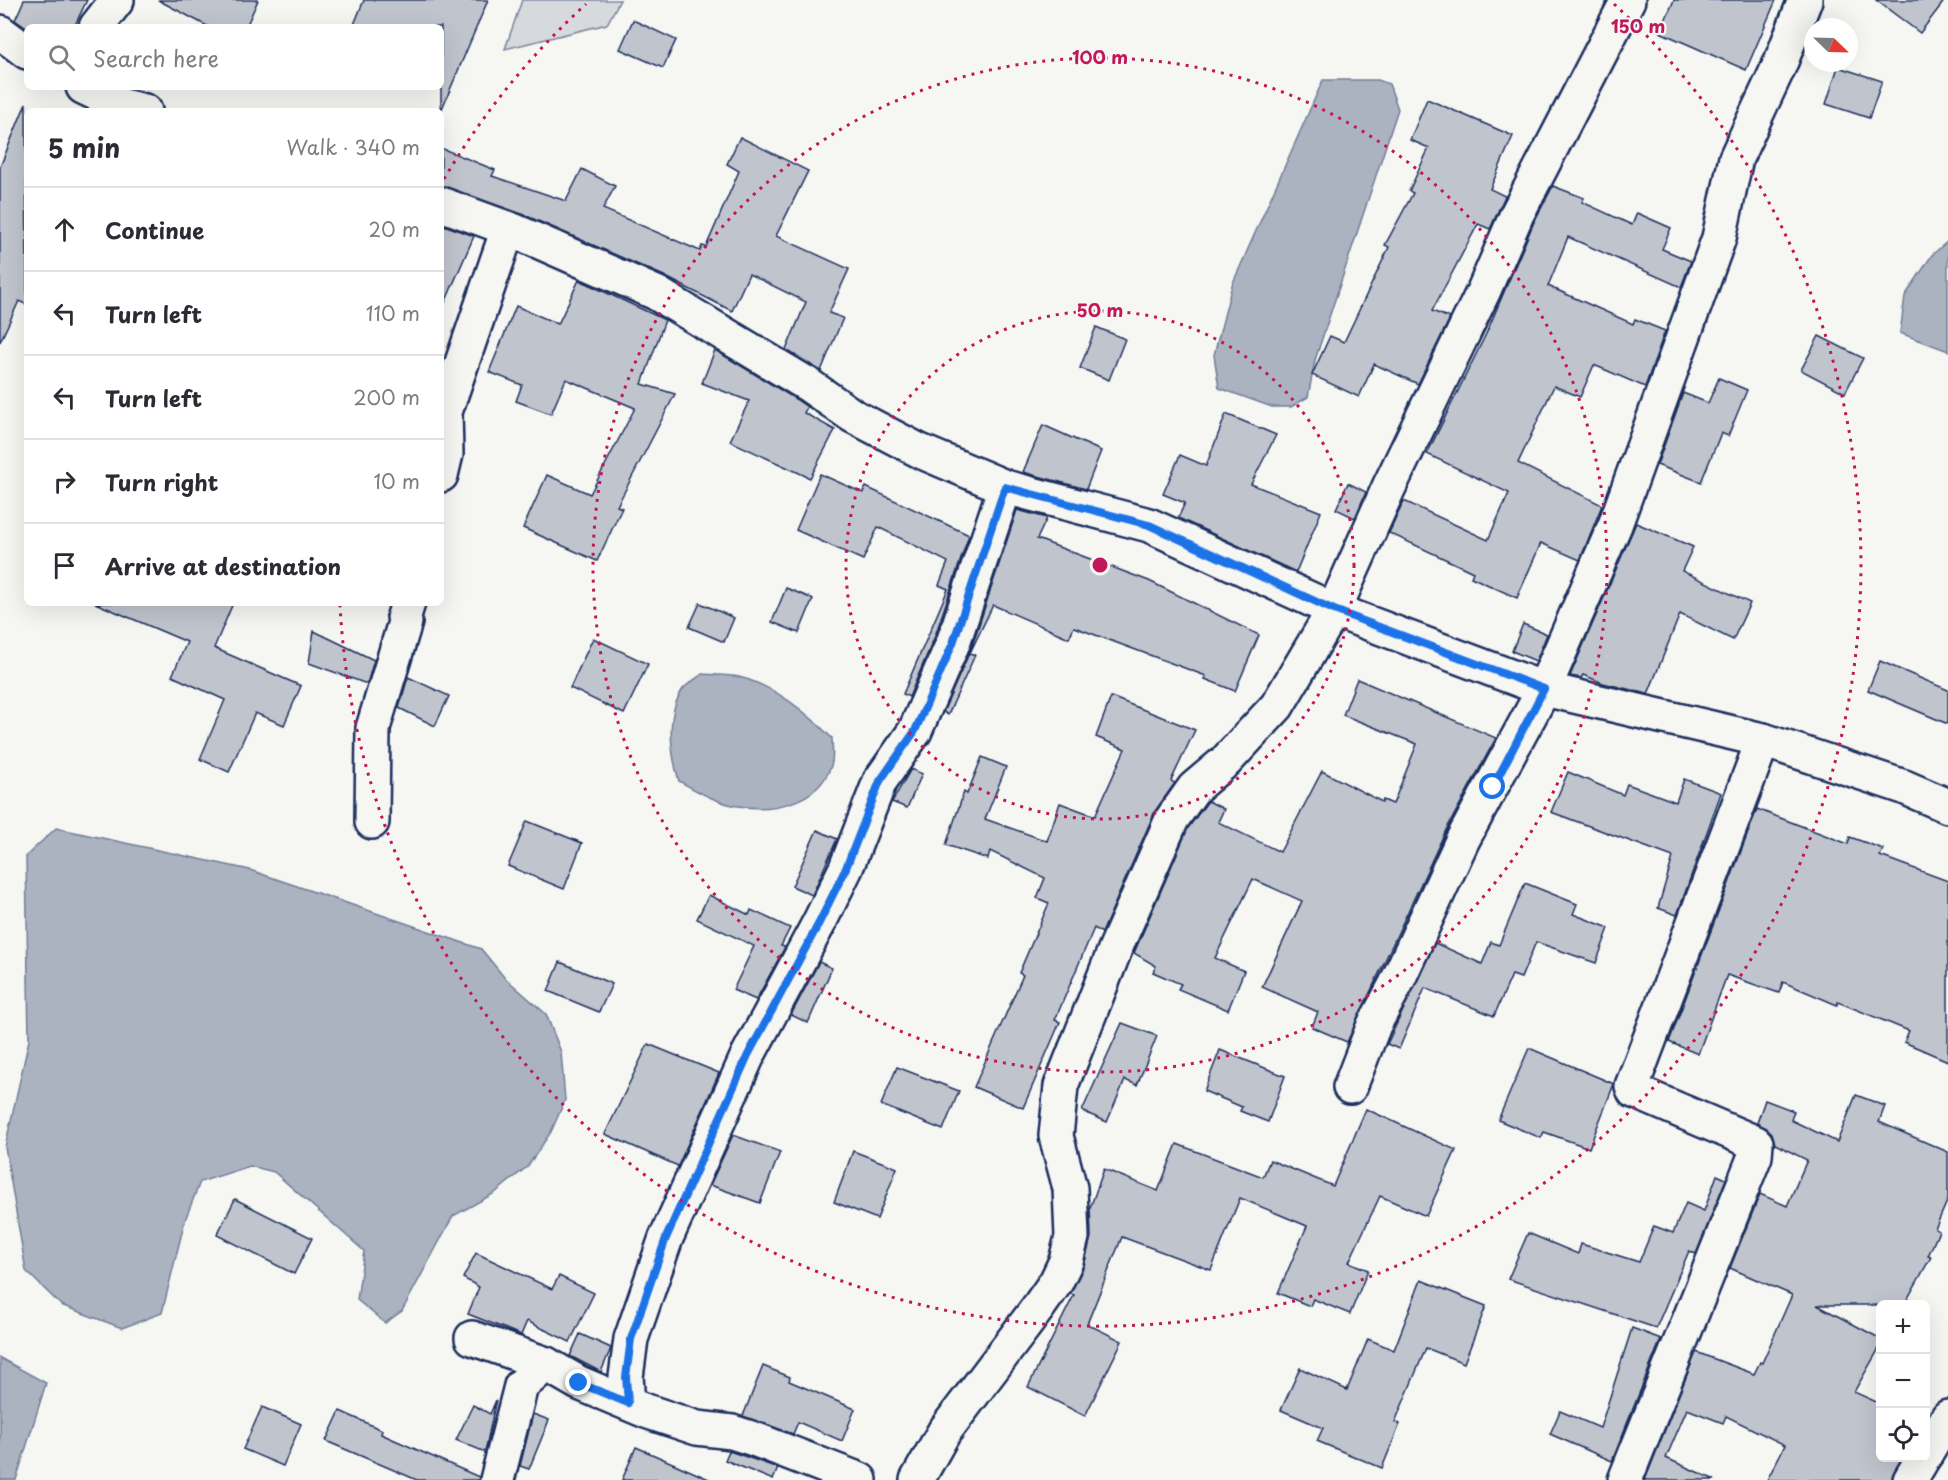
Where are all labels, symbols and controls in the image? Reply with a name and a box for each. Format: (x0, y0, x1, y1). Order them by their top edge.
text: 150 m (1611, 12, 1665, 39)
north arrow (1804, 18, 1858, 72)
search box (24, 24, 444, 90)
icon: search (45, 41, 78, 74)
text: Search here (93, 41, 219, 74)
text: 100 m (1072, 43, 1128, 70)
text: 5 min (48, 128, 120, 167)
text: Walk · 340 m (287, 132, 420, 162)
icon: ahead (48, 213, 81, 246)
text: Continue (105, 213, 204, 246)
text: 20 m (368, 214, 420, 244)
text: 50 m (1077, 296, 1123, 323)
icon: left (48, 297, 81, 330)
text: Turn left (105, 297, 202, 330)
text: 110 m (366, 298, 420, 328)
icon: left (48, 381, 81, 414)
text: Turn left (105, 381, 202, 414)
text: 200 m (353, 382, 420, 412)
icon: right (48, 465, 81, 498)
text: Turn right (105, 465, 218, 498)
text: 10 m (373, 466, 420, 496)
icon: arrive (48, 549, 81, 582)
text: Arrive at destination (105, 549, 341, 582)
centre of rings (1090, 555, 1110, 575)
route start (1479, 773, 1505, 799)
map controls (1876, 1300, 1930, 1462)
button: + (1876, 1300, 1930, 1354)
button: − (1876, 1354, 1930, 1408)
route end (565, 1369, 591, 1395)
button: locate (1876, 1408, 1930, 1462)

